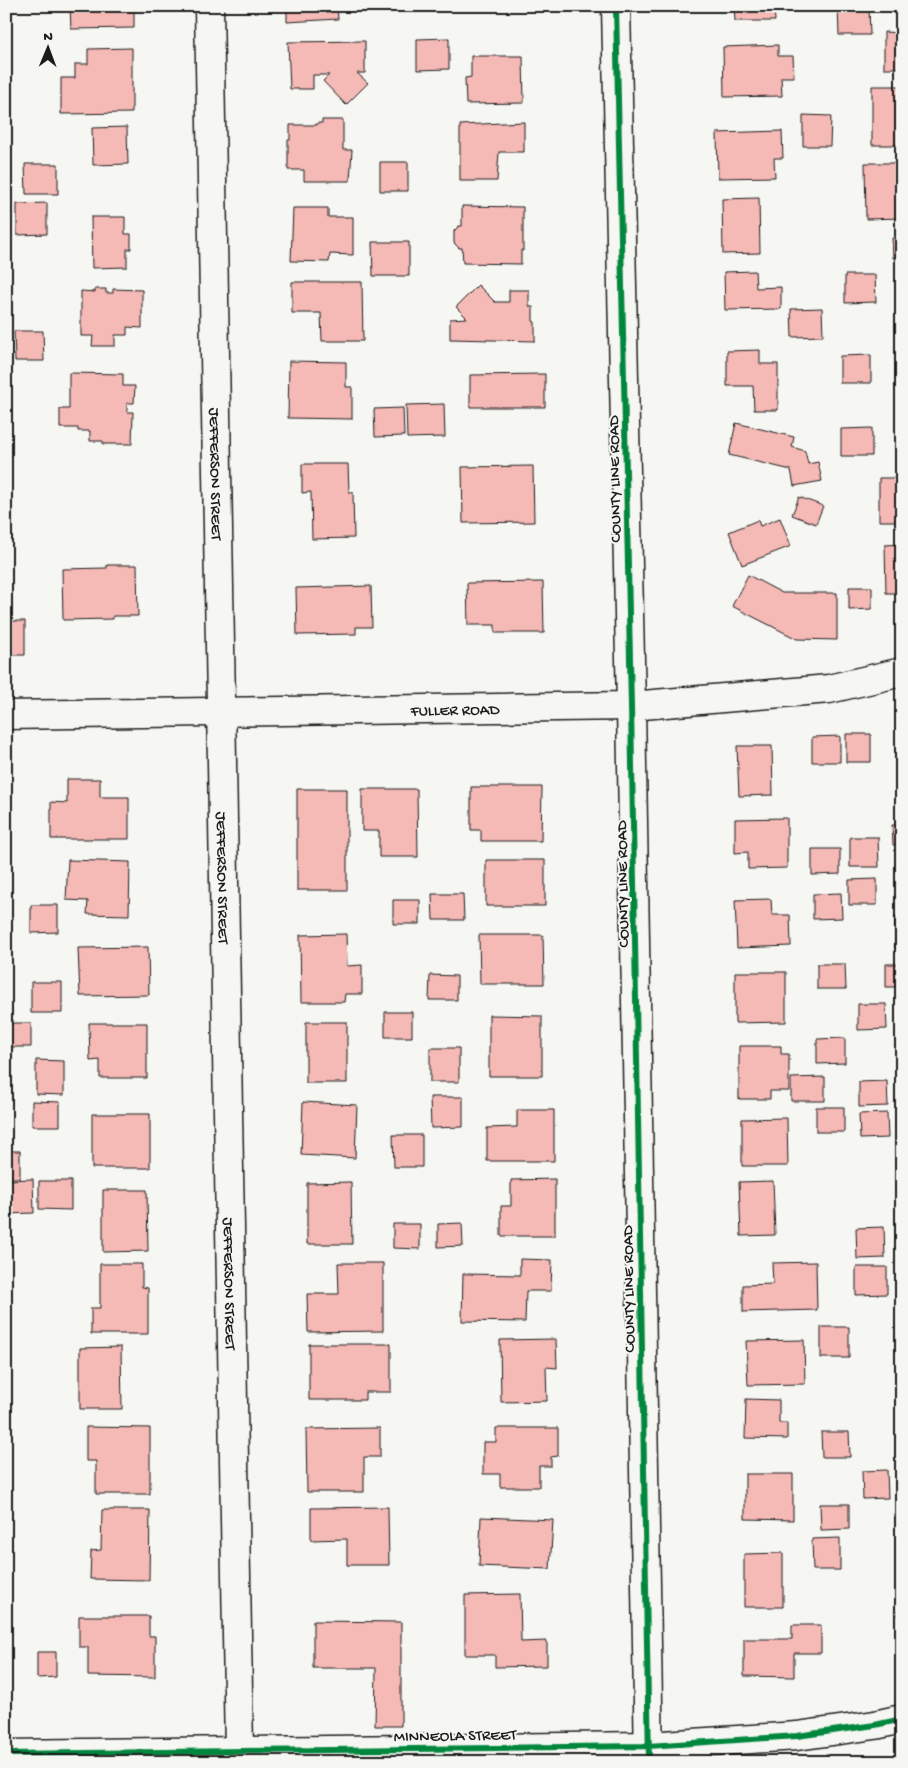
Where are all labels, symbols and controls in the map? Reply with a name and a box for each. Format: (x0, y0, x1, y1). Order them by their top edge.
north arrow (22, 22, 72, 72)
text: N (43, 29, 53, 46)
street label: JEFFERSON STREET (203, 408, 224, 541)
street label: COUNTY LINE ROAD (606, 415, 627, 543)
street label: FULLER ROAD (409, 702, 500, 722)
street label: JEFFERSON STREET (210, 811, 231, 945)
street label: COUNTY LINE ROAD (614, 820, 635, 948)
street label: JEFFERSON STREET (217, 1217, 238, 1351)
street label: COUNTY LINE ROAD (620, 1225, 641, 1353)
street label: MINNEOLA STREET (394, 1727, 517, 1748)

